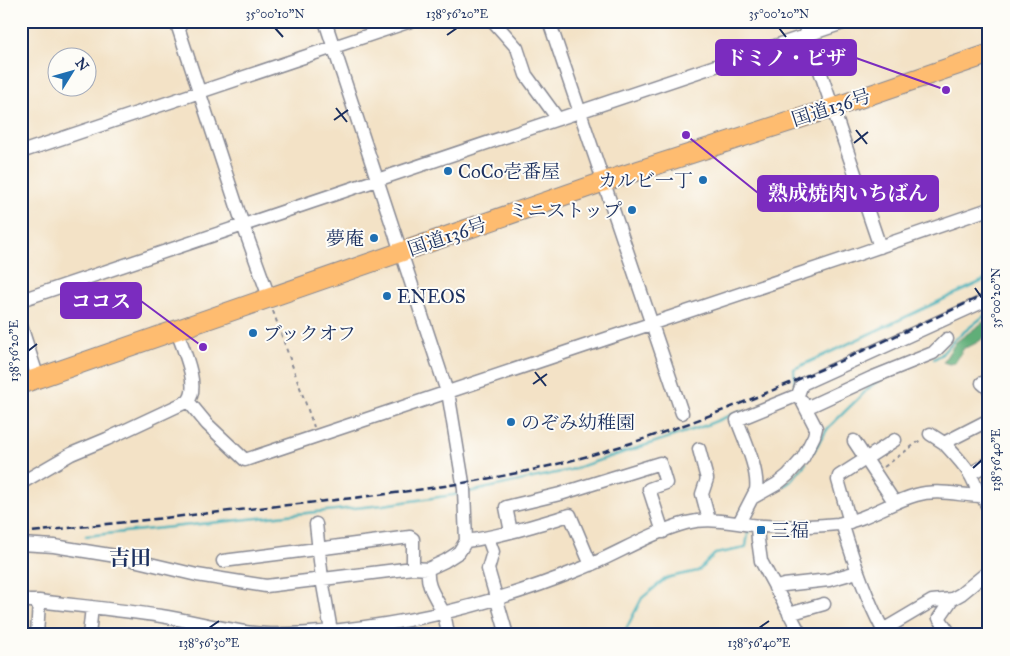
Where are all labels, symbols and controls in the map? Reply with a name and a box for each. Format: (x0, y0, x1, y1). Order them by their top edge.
text: 35°00'10"N (245, 7, 305, 21)
text: 138°56'20"E (426, 7, 488, 21)
text: 35°00'20"N (749, 7, 809, 21)
callout: ドミノ・ピザ (716, 40, 856, 75)
text: ドミノ・ピザ (726, 46, 846, 70)
north arrow (48, 48, 98, 98)
text: N (72, 55, 92, 74)
street label: 国道136号 (789, 84, 874, 131)
place label: CoCo壱番屋 (458, 160, 560, 183)
marker: CoCo壱番屋 (442, 165, 454, 177)
place label: カルビ一丁 (598, 169, 693, 192)
marker: カルビ一丁 (697, 174, 709, 186)
callout: 熟成焼肉いちばん (758, 176, 938, 211)
text: 熟成焼肉いちばん (768, 181, 928, 205)
place label: ミニストップ (509, 199, 622, 222)
marker: ミニストップ (626, 204, 638, 216)
street label: 国道136号 (405, 212, 490, 261)
place label: 夢庵 (326, 227, 364, 250)
marker: 夢庵 (368, 232, 380, 244)
text: 35°00'20"N (989, 268, 1003, 328)
callout: ココス (61, 283, 141, 318)
place label: ENEOS (397, 285, 466, 308)
text: ココス (71, 289, 131, 313)
marker: ENEOS (381, 290, 393, 302)
text: 138°56'20"E (7, 320, 21, 382)
place label: ブックオフ (263, 322, 356, 345)
marker: ブックオフ (247, 327, 259, 339)
place label: のぞみ幼稚園 (521, 411, 635, 434)
marker: のぞみ幼稚園 (505, 416, 517, 428)
text: 138°56'40"E (989, 428, 1003, 491)
place label: 三福 (771, 519, 809, 542)
marker: 三福 (755, 524, 767, 536)
district label: 吉田 (109, 545, 151, 571)
text: 138°56'30"E (179, 636, 240, 650)
text: 138°56'40"E (728, 636, 791, 650)

